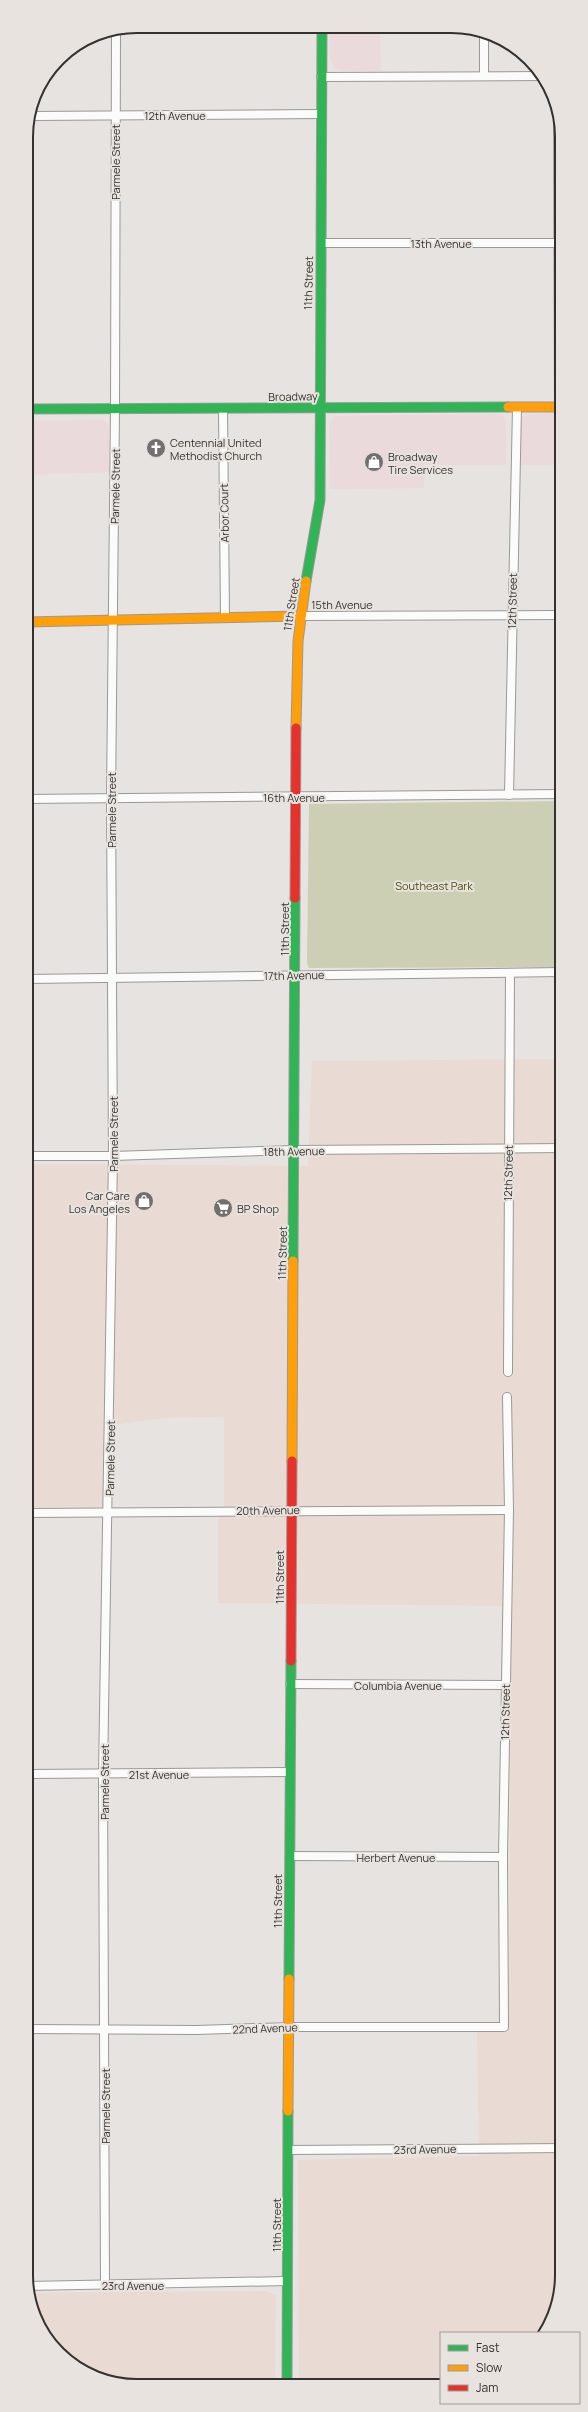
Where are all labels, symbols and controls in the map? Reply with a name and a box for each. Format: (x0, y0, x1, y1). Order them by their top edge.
street label: 12th Avenue (144, 108, 206, 123)
street label: Parmele Street (108, 124, 123, 200)
street label: 13th Avenue (410, 236, 472, 251)
street label: 11th Street (300, 256, 316, 310)
street label: Broadway (268, 388, 318, 404)
place label: Centennial United Methodist Church (170, 435, 262, 463)
church icon: Centennial United Methodist Church (145, 437, 167, 459)
street label: Parmele Street (107, 448, 123, 524)
place label: Broadway Tire Services (388, 449, 453, 477)
shop icon: Broadway Tire Services (363, 451, 385, 473)
street label: Arbor Court (216, 483, 232, 543)
street label: 12th Street (504, 573, 520, 629)
street label: 11th Street (279, 576, 303, 632)
street label: 15th Avenue (311, 597, 373, 612)
street label: Parmele Street (104, 772, 119, 848)
street label: 16th Avenue (263, 790, 326, 805)
park label: Southeast Park (395, 878, 473, 893)
street label: 11th Street (277, 902, 292, 956)
street label: 17th Avenue (264, 967, 325, 983)
street label: Parmele Street (106, 1096, 121, 1172)
street label: 18th Avenue (263, 1143, 325, 1159)
street label: 12th Street (500, 1145, 516, 1201)
place label: Car Care Los Angeles (69, 1188, 131, 1216)
shop icon: Car Care Los Angeles (133, 1190, 155, 1212)
supermarket icon: BP Shop (212, 1197, 234, 1219)
place label: BP Shop (237, 1201, 279, 1216)
street label: 11th Street (274, 1226, 290, 1280)
street label: Parmele Street (102, 1420, 118, 1496)
street label: 20th Avenue (236, 1502, 301, 1518)
street label: 11th Street (272, 1550, 287, 1604)
street label: Columbia Avenue (354, 1678, 442, 1693)
street label: 12th Street (497, 1684, 513, 1740)
street label: Parmele Street (97, 1744, 112, 1820)
street label: 21st Avenue (129, 1767, 190, 1782)
street label: Herbert Avenue (356, 1850, 436, 1865)
street label: 11th Street (270, 1874, 285, 1928)
street label: 22nd Avenue (232, 2019, 299, 2037)
street label: Parmele Street (98, 2068, 113, 2144)
street label: 23rd Avenue (394, 2141, 457, 2157)
street label: 11th Street (269, 2198, 284, 2252)
street label: 23rd Avenue (102, 2278, 165, 2293)
legend (440, 2332, 580, 2404)
text: Fast (476, 2339, 500, 2356)
text: Slow (476, 2359, 502, 2376)
text: Jam (476, 2379, 498, 2396)

